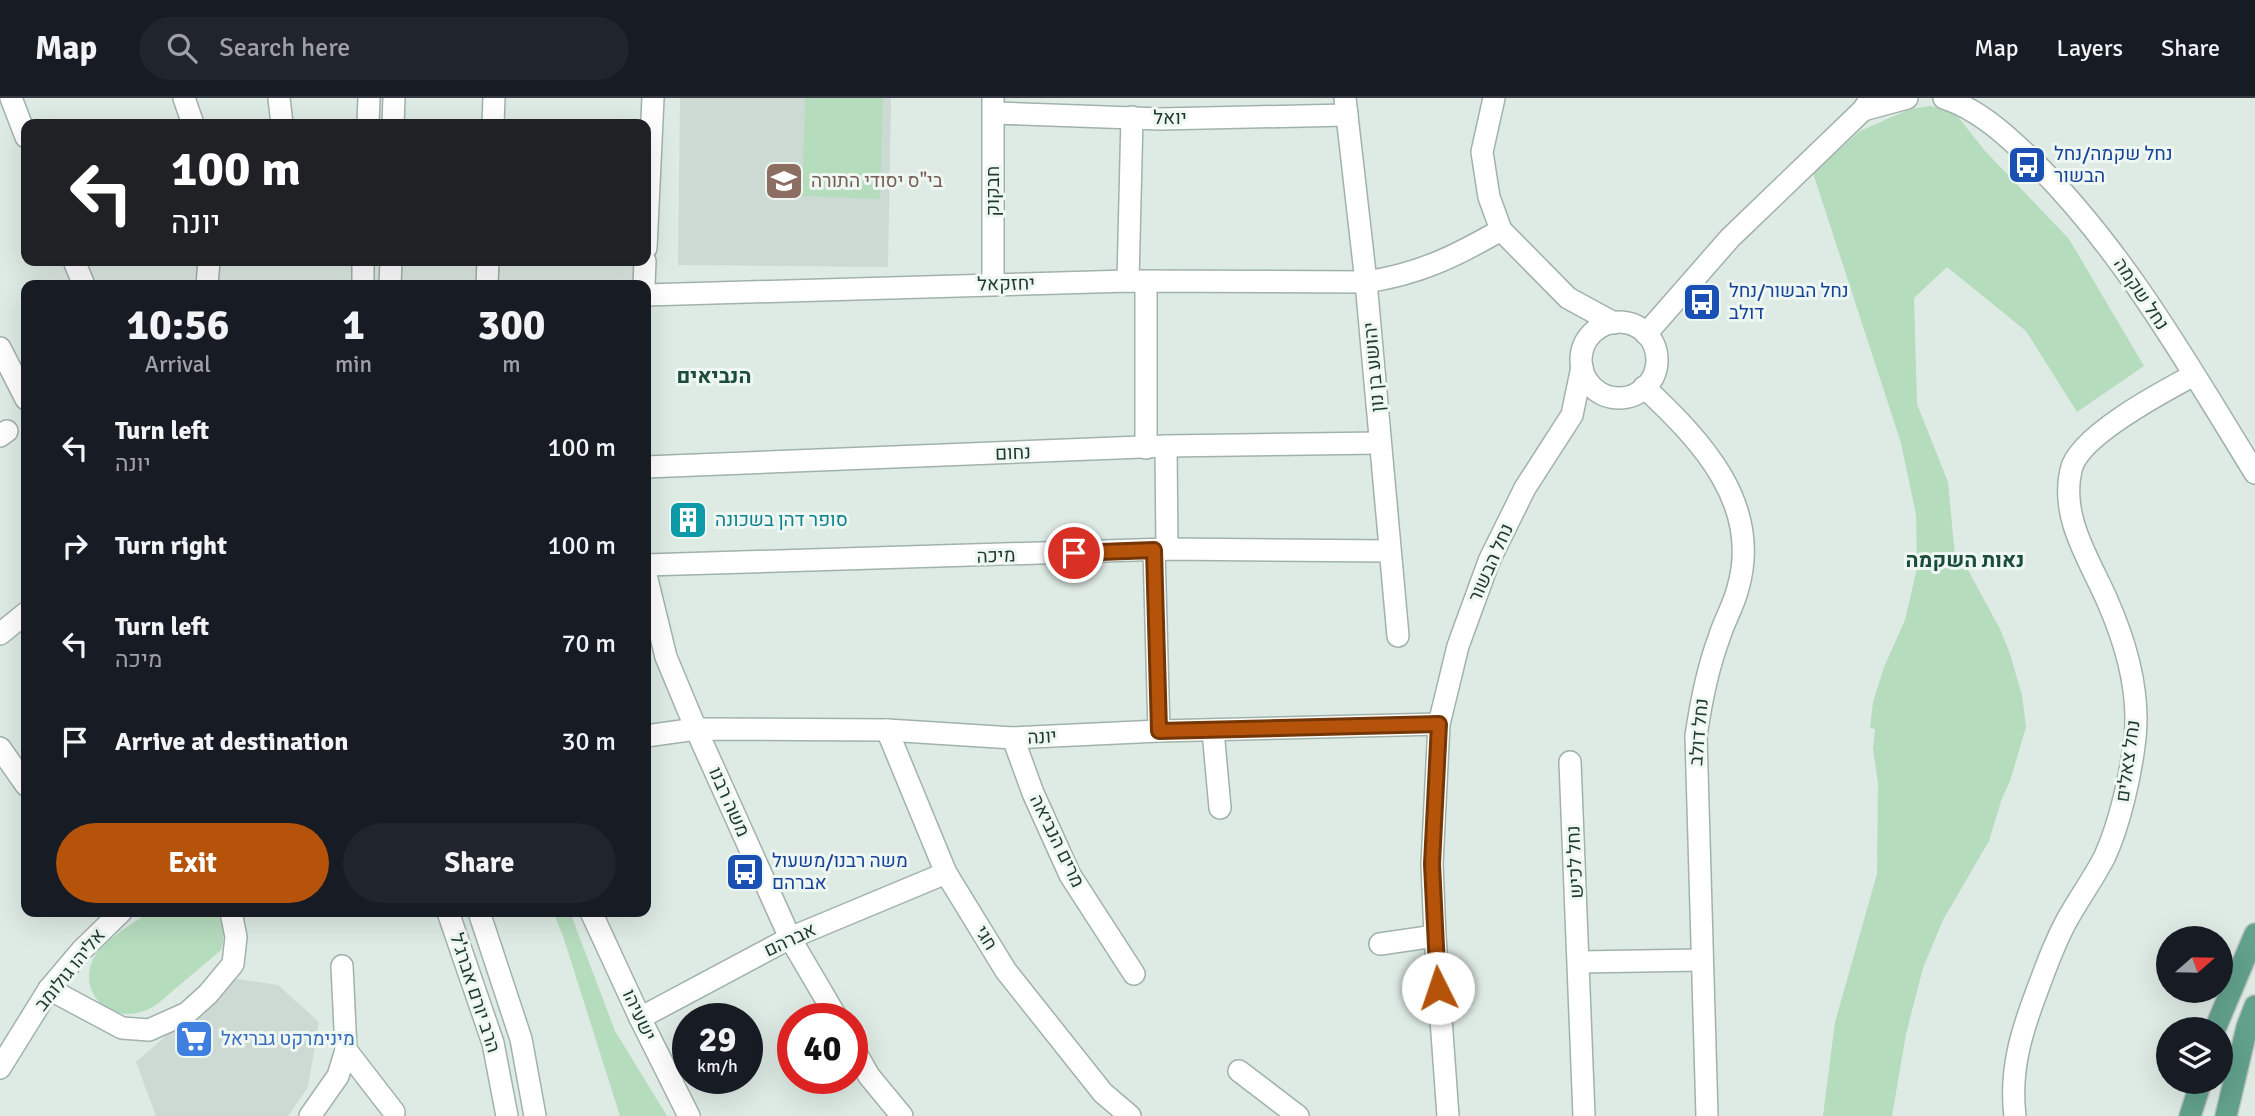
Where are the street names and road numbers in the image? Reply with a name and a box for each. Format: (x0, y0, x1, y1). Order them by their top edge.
street label: יואל (1153, 106, 1187, 130)
street label: חבקוק (981, 166, 1005, 216)
street label: נחל שקמה (2108, 253, 2174, 335)
street label: יחזקאל (977, 271, 1035, 297)
street label: יהושע בן נון (1358, 321, 1390, 413)
street label: נחום (995, 440, 1031, 466)
street label: נחל הבשור (1463, 520, 1519, 606)
street label: מיכה (976, 543, 1016, 569)
street label: נחל דולב (1684, 697, 1714, 767)
street label: נחל צאלים (2110, 718, 2146, 804)
street label: יונה (1027, 724, 1057, 750)
street label: משה רבנו (703, 763, 755, 841)
street label: מרים הנביאה (1024, 791, 1090, 891)
street label: נחל לכיש (1561, 825, 1589, 899)
street label: אברהם (760, 918, 820, 962)
street label: חגי (969, 921, 1003, 955)
street label: אליהו גולומב (30, 924, 110, 1016)
street label: הרב יורם אברג'ל (444, 930, 506, 1056)
street label: ישעיהו (617, 985, 661, 1045)

